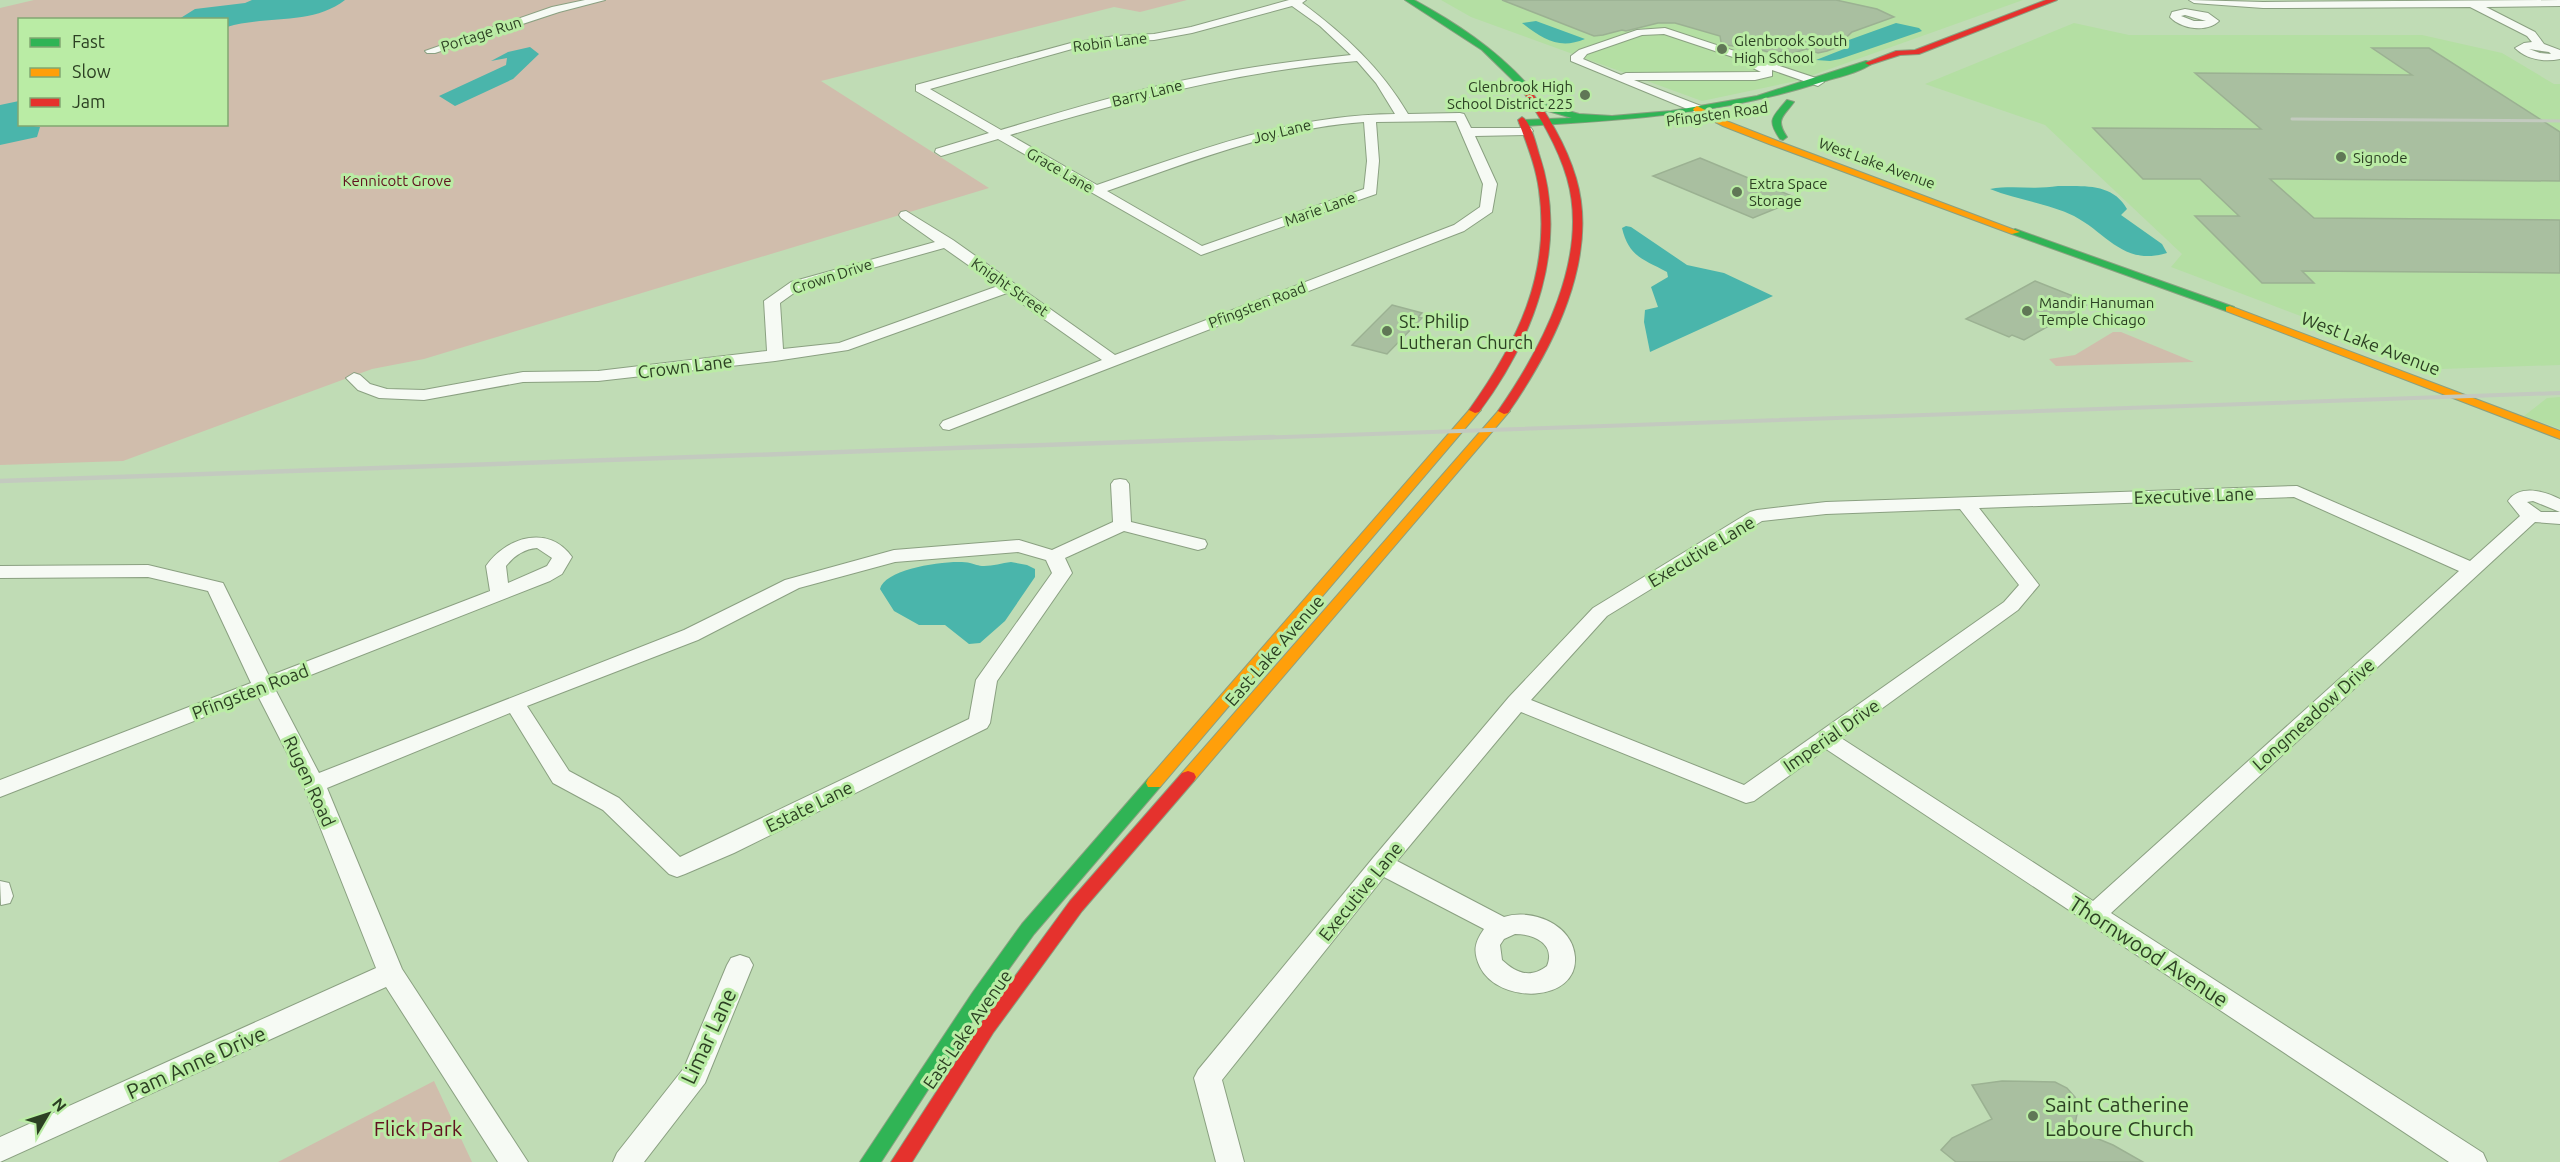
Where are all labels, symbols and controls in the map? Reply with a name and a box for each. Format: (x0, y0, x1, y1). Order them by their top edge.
street label: Portage Run (439, 13, 523, 55)
legend (18, 18, 228, 126)
street label: Robin Lane (1072, 29, 1148, 55)
text: Fast (72, 31, 105, 51)
place label: Glenbrook South High School (1734, 32, 1847, 66)
marker: Glenbrook South High School (1715, 42, 1729, 56)
text: Slow (72, 61, 111, 81)
street label: Barry Lane (1110, 76, 1184, 110)
place label: Glenbrook High School District 225 (1447, 78, 1573, 112)
marker: Glenbrook High School District 225 (1578, 88, 1592, 102)
text: Jam (72, 91, 106, 111)
street label: Pfingsten Road (1665, 98, 1769, 130)
street label: Joy Lane (1251, 116, 1313, 146)
street label: West Lake Avenue (1816, 134, 1938, 192)
street label: Grace Lane (1024, 144, 1096, 196)
place label: Signode (2353, 149, 2408, 166)
marker: Signode (2334, 150, 2348, 164)
park label: Kennicott Grove (343, 172, 451, 189)
place label: Extra Space Storage (1749, 175, 1827, 209)
marker: Extra Space Storage (1730, 185, 1744, 199)
street label: Marie Lane (1282, 188, 1358, 230)
street label: Knight Street (968, 254, 1052, 320)
street label: Crown Drive (790, 255, 874, 297)
street label: Pfingsten Road (1206, 279, 1308, 331)
place label: Mandir Hanuman Temple Chicago (2039, 294, 2154, 328)
marker: Mandir Hanuman Temple Chicago (2020, 304, 2034, 318)
street label: West Lake Avenue (2299, 307, 2443, 379)
place label: St. Philip Lutheran Church (1399, 311, 1533, 352)
marker: St. Philip Lutheran Church (1380, 324, 1394, 338)
street label: Crown Lane (636, 350, 734, 382)
street label: Executive Lane (2133, 483, 2255, 507)
street label: Executive Lane (1644, 511, 1758, 591)
street label: East Lake Avenue (1220, 591, 1328, 709)
street label: Longmeadow Drive (2248, 654, 2378, 774)
street label: Pfingsten Road (189, 660, 311, 722)
street label: Imperial Drive (1779, 695, 1883, 775)
street label: Rugen Road (280, 733, 340, 829)
street label: Estate Lane (762, 776, 856, 836)
street label: Executive Lane (1314, 838, 1406, 944)
street label: Thornwood Avenue (2065, 891, 2233, 1011)
street label: East Lake Avenue (919, 966, 1015, 1092)
street label: Limar Lane (675, 984, 741, 1088)
street label: Pam Anne Drive (123, 1021, 269, 1103)
north arrow (18, 1084, 78, 1144)
place label: Saint Catherine Laboure Church (2045, 1092, 2194, 1140)
text: N (49, 1094, 70, 1115)
marker: Saint Catherine Laboure Church (2026, 1109, 2040, 1123)
park label: Flick Park (374, 1116, 463, 1140)

